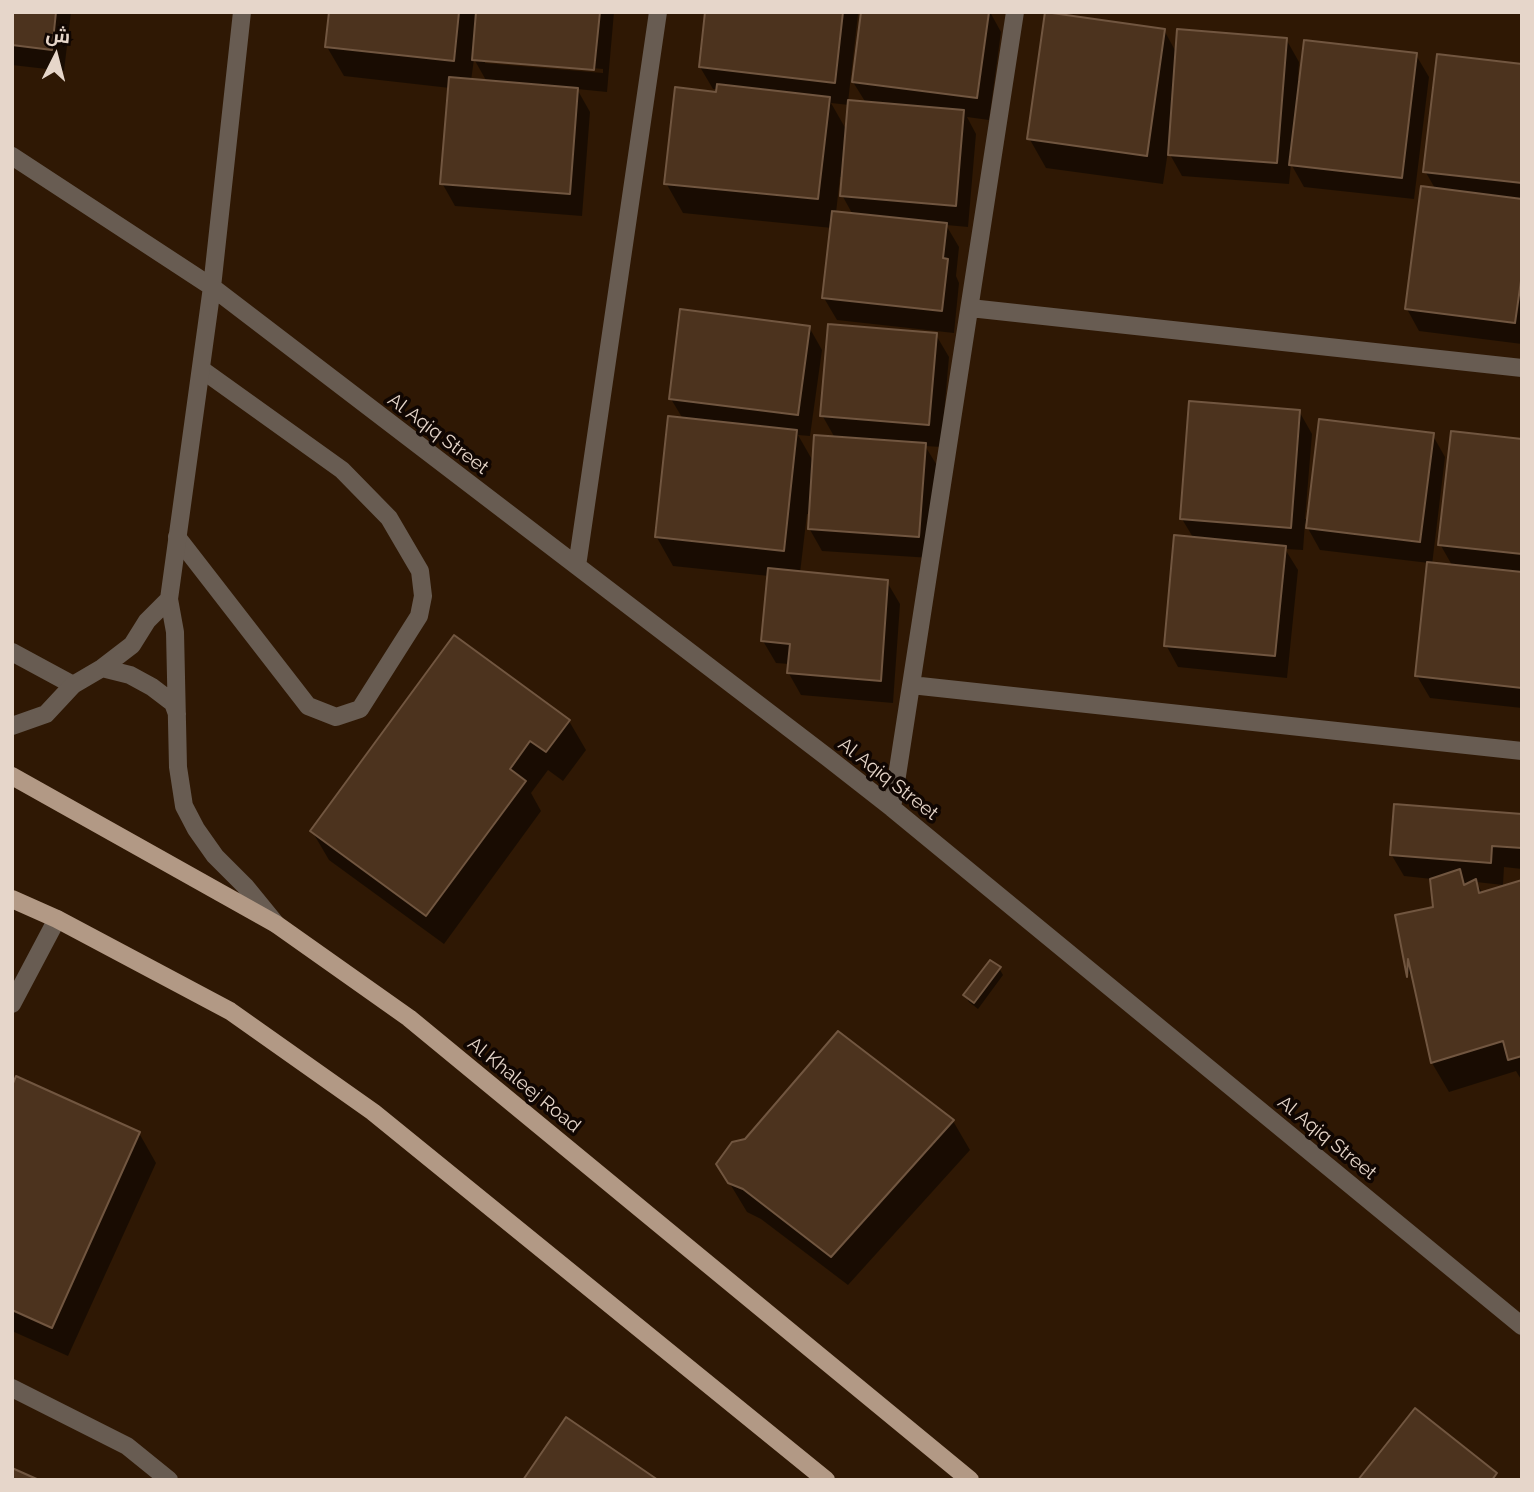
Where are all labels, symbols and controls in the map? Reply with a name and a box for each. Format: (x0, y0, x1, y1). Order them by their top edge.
north arrow (21, 21, 91, 91)
text: ش (45, 23, 71, 47)
street label: Al Aqiq Street (383, 389, 493, 479)
street label: Al Aqiq Street (833, 733, 943, 825)
street label: Al Khaleej Road (463, 1033, 585, 1137)
street label: Al Aqiq Street (1273, 1091, 1381, 1185)

